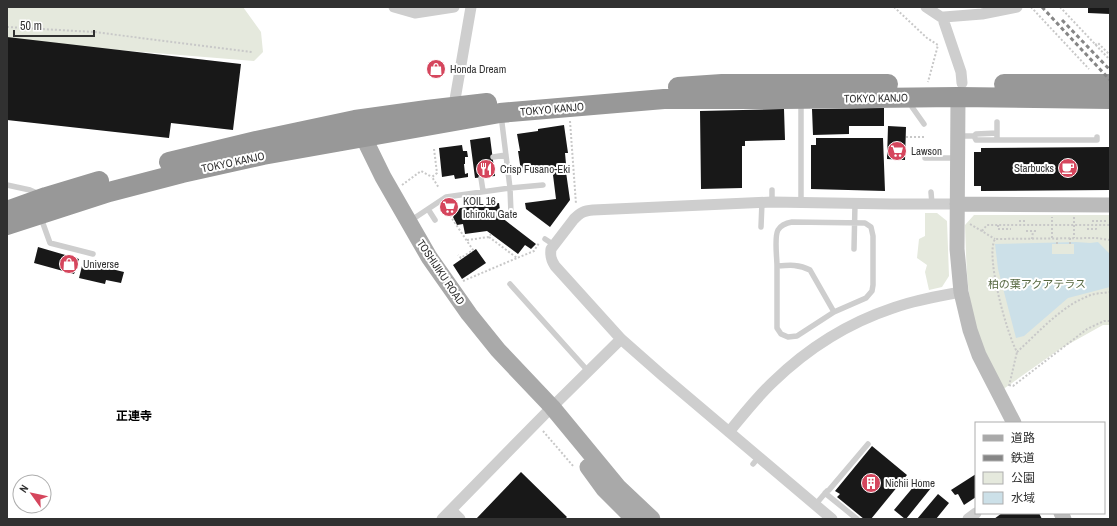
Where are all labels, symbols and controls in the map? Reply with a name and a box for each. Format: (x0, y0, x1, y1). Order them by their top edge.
scale bar (14, 12, 94, 38)
text: 50 m (20, 18, 42, 34)
shop icon: Honda Dream (425, 58, 447, 80)
place label: Honda Dream (450, 62, 506, 76)
street label: TOKYO KANJO (844, 90, 908, 106)
street label: TOKYO KANJO (520, 99, 584, 119)
supermarket icon: Lawson (886, 140, 908, 162)
place label: Lawson (911, 144, 942, 158)
street label: TOKYO KANJO (200, 148, 266, 176)
cafe icon: Starbucks (1057, 157, 1079, 179)
restaurant icon: Crisp Fusano-Eki (475, 158, 497, 180)
place label: Starbucks (1014, 161, 1054, 175)
place label: Crisp Fusano-Eki (500, 162, 570, 176)
place label: KOIL 16 Ichiroku Gate (463, 194, 517, 221)
supermarket icon: KOIL 16 Ichiroku Gate (438, 196, 460, 218)
street label: TOSHIJIKU ROAD (414, 237, 468, 307)
shop icon: Universe (58, 253, 80, 275)
place label: Universe (83, 257, 119, 271)
park label: 柏の葉アクアテラス (988, 277, 1086, 291)
district label: 正連寺 (116, 408, 152, 424)
legend (975, 422, 1105, 514)
text: 道路 (1011, 430, 1035, 446)
text: 鉄道 (1011, 450, 1035, 466)
text: 公園 (1011, 470, 1035, 486)
building icon: Nichii Home (860, 472, 882, 494)
north arrow (12, 474, 52, 514)
place label: Nichii Home (885, 476, 935, 490)
text: N (16, 482, 31, 495)
text: 水域 (1011, 490, 1035, 506)

